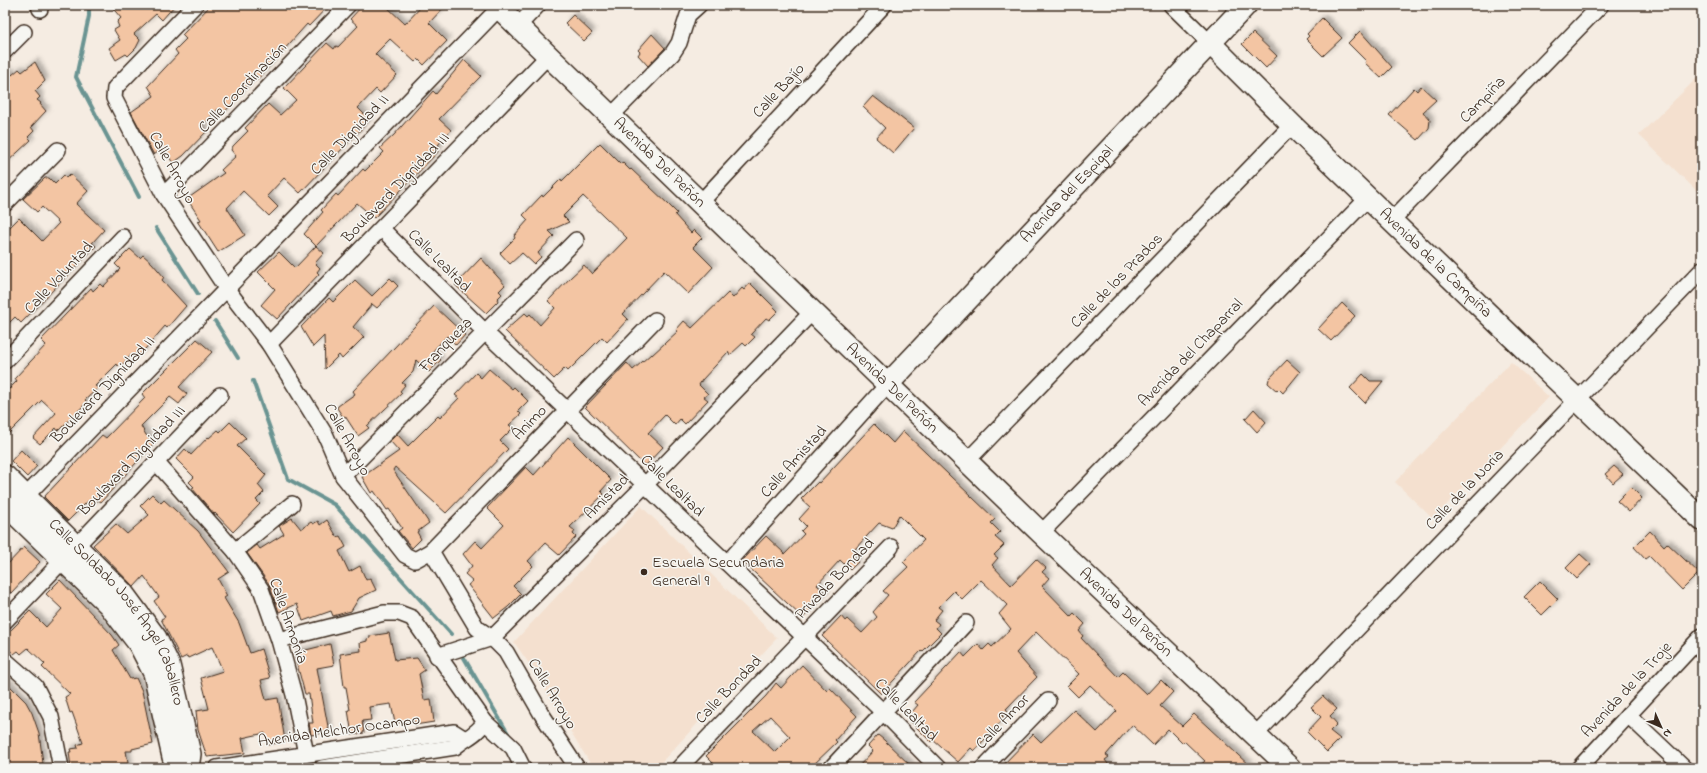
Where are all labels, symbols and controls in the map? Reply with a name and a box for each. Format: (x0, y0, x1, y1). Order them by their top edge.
street label: Calle Coordinación (193, 37, 293, 139)
street label: Calle Bajío (747, 58, 811, 124)
street label: Campiña (1454, 71, 1512, 129)
street label: Calle Dignidad II (305, 89, 395, 181)
street label: Avenida Del Peñón (607, 112, 711, 214)
street label: Calle Arroyo (142, 127, 202, 209)
street label: Boulavard Dignidad III (336, 127, 456, 250)
street label: Avenida del Espigal (1015, 140, 1120, 249)
street label: Avenida de la Campiña (1373, 203, 1498, 324)
street label: Calle Lealtad (402, 224, 476, 298)
street label: Calle de los Prados (1065, 228, 1169, 334)
street label: Calle Voluntad (19, 236, 99, 320)
street label: Avenida del Chaparral (1133, 293, 1249, 413)
street label: Franqueza (413, 312, 479, 379)
street label: Boulevard Dignidad II (45, 331, 161, 450)
street label: Avenida Del Peñón (840, 338, 944, 439)
street label: Calle Arroyo (317, 399, 377, 481)
street label: Boulavard Dignidad III (72, 400, 192, 523)
street label: Ánimo (507, 400, 553, 446)
street label: Calle Amistad (755, 420, 833, 504)
street label: Calle de la Noria (1420, 444, 1510, 536)
street label: Calle Lealtad (634, 449, 710, 523)
street label: Amistad (579, 469, 635, 525)
street label: Calle Soldado José Ángel Caballero (43, 513, 190, 708)
street label: Privada Bondad (789, 532, 881, 626)
place label: Escuela Secundaria General 9 (652, 551, 784, 593)
street label: Avenida Del Peñón (1073, 562, 1178, 663)
marker: Escuela Secundaria General 9 (639, 567, 649, 577)
street label: Calle Armonía (262, 575, 314, 667)
street label: Avenida de la Troje (1576, 636, 1679, 744)
street label: Calle Bondad (690, 650, 768, 730)
street label: Calle Arroyo (521, 654, 583, 734)
street label: Calle Lealtad (869, 673, 943, 747)
street label: Calle Amor (970, 689, 1036, 755)
north arrow (1641, 707, 1681, 747)
street label: Avenida Melchor Ocampo (256, 708, 422, 754)
text: N (1659, 725, 1676, 742)

